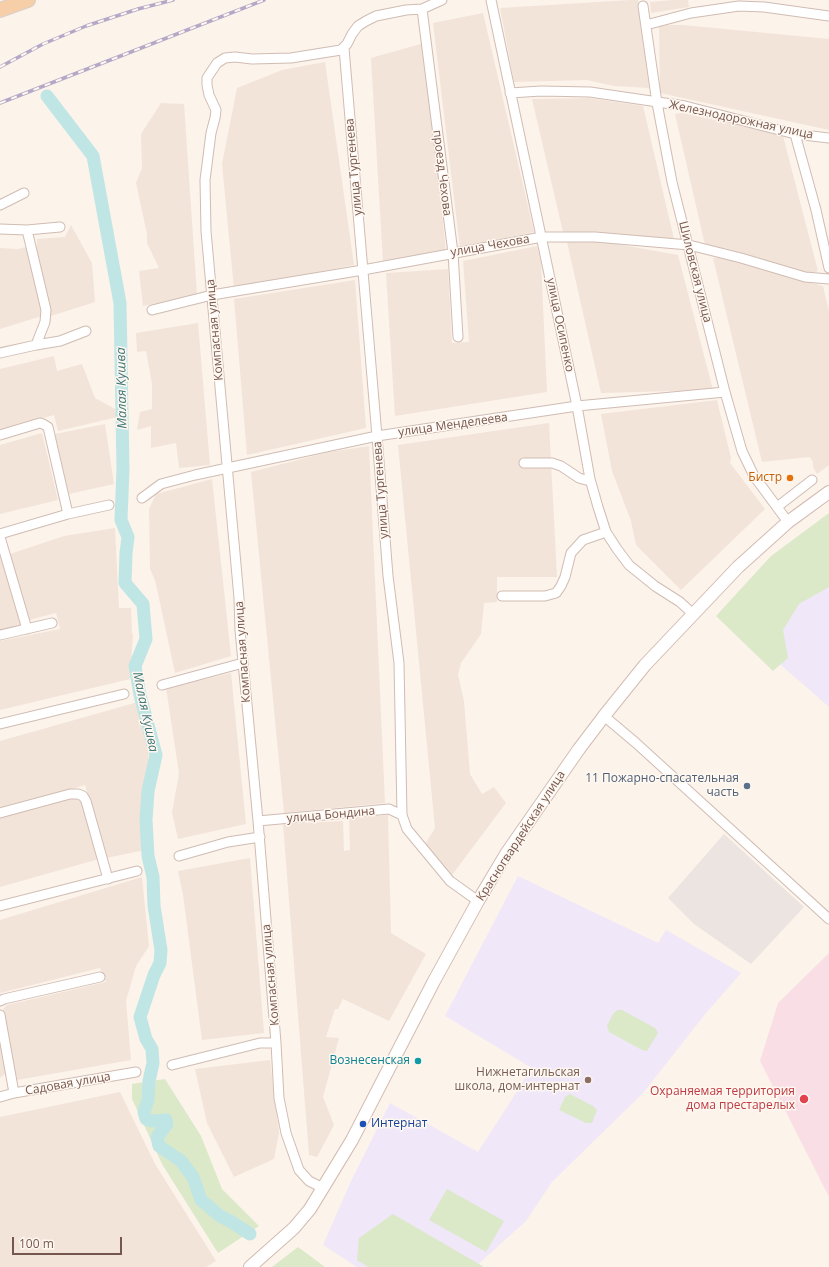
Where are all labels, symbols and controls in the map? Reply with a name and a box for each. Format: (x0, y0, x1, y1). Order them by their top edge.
street label: Железнодорожная улица (667, 98, 815, 142)
street label: улица Тургенева (343, 118, 365, 216)
street label: проезд Чехова (430, 129, 454, 217)
street label: Шиловская улица (675, 220, 715, 324)
street label: улица Чехова (449, 232, 531, 260)
street label: улица Осипенко (543, 277, 577, 373)
street label: Компасная улица (203, 279, 227, 381)
water label: Малая Кушва (113, 347, 131, 429)
street label: улица Менделеева (397, 410, 509, 440)
street label: улица Тургенева (370, 441, 392, 539)
place label: Бистр (748, 471, 782, 485)
marker: Бистр (785, 473, 795, 483)
street label: Компасная улица (232, 601, 254, 703)
water label: Малая Кушва (129, 670, 161, 754)
street label: Красногвардейская улица (473, 768, 569, 904)
place label: 11 Пожарно-спасательная часть (585, 772, 739, 800)
marker: 11 Пожарно-спасательная часть (742, 781, 752, 791)
street label: улица Бондина (286, 804, 376, 826)
street label: Компасная улица (259, 924, 283, 1026)
place label: Вознесенская (330, 1054, 410, 1068)
marker: Вознесенская (413, 1056, 423, 1066)
place label: Нижнетагильская школа, дом-интернат (455, 1066, 580, 1094)
street label: Садовая улица (24, 1069, 112, 1099)
marker: Нижнетагильская школа, дом-интернат (583, 1075, 593, 1085)
place label: Охраняемая территория дома престарелых (650, 1085, 795, 1113)
marker: Охраняемая территория дома престарелых (798, 1093, 810, 1105)
place label: Интернат (371, 1117, 427, 1131)
marker: Интернат (358, 1119, 368, 1129)
scale bar (14, 1229, 124, 1255)
text: 100 m (19, 1235, 54, 1252)

